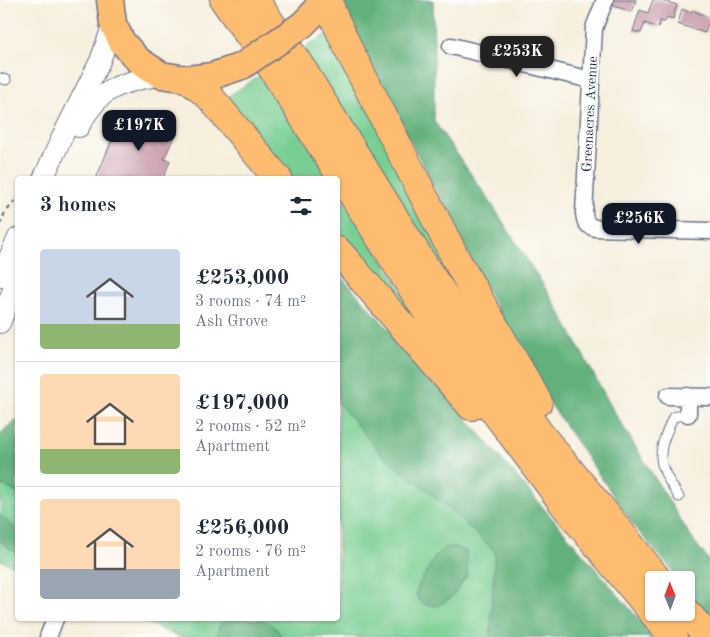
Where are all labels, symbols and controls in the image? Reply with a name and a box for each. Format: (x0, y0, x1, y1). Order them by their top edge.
pin: £253K (482, 36, 552, 78)
text: £253K (491, 44, 543, 60)
street label: Greenacres Avenue (580, 56, 600, 172)
pin: £197K (104, 110, 174, 152)
text: £197K (113, 118, 165, 134)
icon: filters (287, 192, 315, 220)
text: 3 homes (40, 195, 116, 216)
pin: £256K (604, 202, 674, 245)
text: £256K (613, 211, 665, 227)
text: £253,000 (195, 268, 289, 289)
icon: home (80, 269, 140, 329)
text: 3 rooms · 74 m² (195, 294, 306, 310)
text: Ash Grove (195, 314, 268, 330)
text: £197,000 (195, 393, 289, 414)
icon: home (80, 394, 140, 454)
text: 2 rooms · 52 m² (195, 419, 306, 435)
text: Apartment (195, 439, 270, 455)
text: £256,000 (195, 518, 289, 539)
icon: home (80, 519, 140, 579)
text: 2 rooms · 76 m² (195, 544, 306, 560)
text: Apartment (195, 564, 270, 580)
north arrow (645, 571, 695, 621)
map controls (645, 571, 695, 621)

